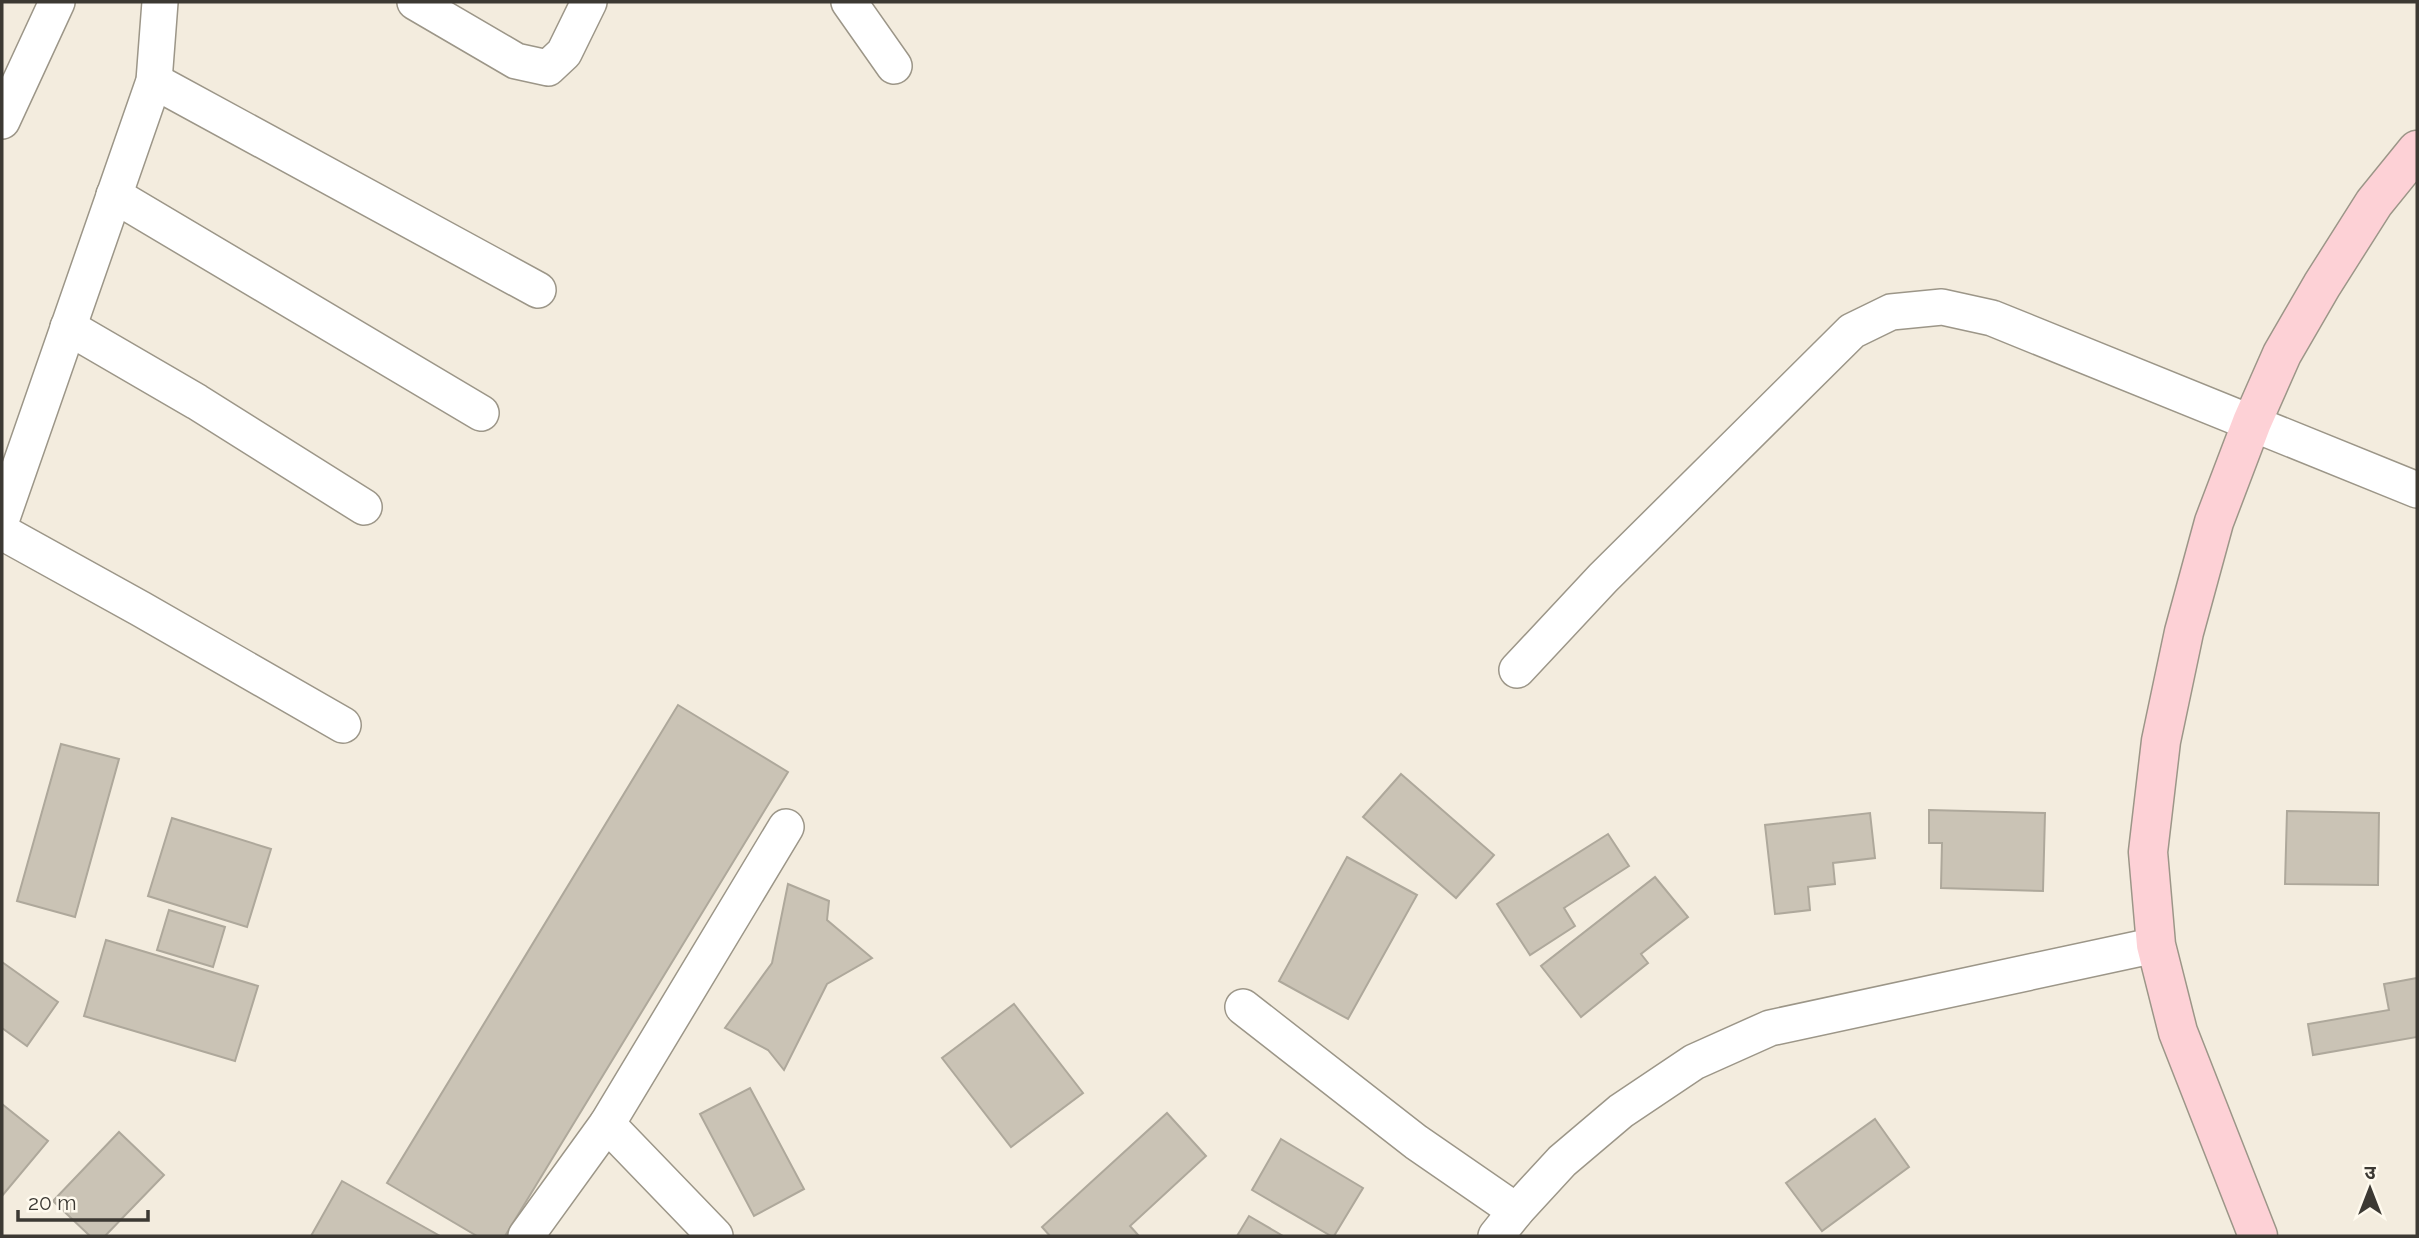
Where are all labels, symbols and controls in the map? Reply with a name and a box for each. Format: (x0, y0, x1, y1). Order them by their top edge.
north arrow (2335, 1154, 2405, 1224)
text: उ (2364, 1161, 2376, 1183)
scale bar (18, 1178, 147, 1222)
text: 20 m (28, 1190, 76, 1215)

